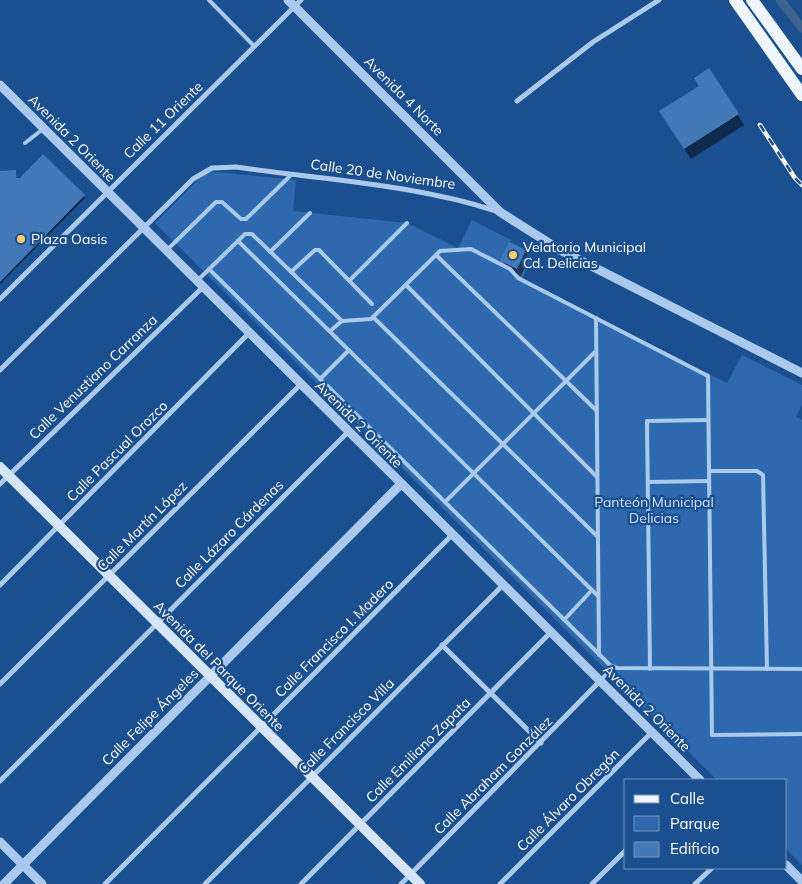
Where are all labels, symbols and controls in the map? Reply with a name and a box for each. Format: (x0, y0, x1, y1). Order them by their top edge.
street label: Avenida 4 Norte (360, 52, 448, 140)
street label: Calle 11 Oriente (119, 78, 207, 162)
street label: Avenida 2 Oriente (24, 90, 120, 186)
street label: Calle 20 de Noviembre (310, 155, 456, 193)
place label: Plaza Oasis (31, 230, 108, 248)
marker: Plaza Oasis (15, 233, 27, 245)
place label: Velatorio Municipal Cd. Delicias (523, 238, 646, 272)
marker: Velatorio Municipal Cd. Delicias (507, 249, 519, 261)
street label: Calle Venustiano Carranza (25, 311, 161, 443)
street label: Avenida 2 Oriente (311, 376, 407, 472)
street label: Calle Pascual Orozco (63, 397, 171, 505)
street label: Calle Lázaro Cárdenas (171, 476, 287, 592)
street label: Calle Martín López (93, 477, 191, 575)
park label: Panteón Municipal Delicias (594, 493, 714, 527)
street label: Calle Francisco I. Madero (271, 575, 397, 701)
street label: Avenida del Parque Oriente (150, 597, 288, 735)
street label: Avenida 2 Oriente (599, 660, 695, 756)
street label: Calle Felipe Ángeles (98, 665, 202, 769)
street label: Calle Francisco Villa (294, 674, 398, 778)
street label: Calle Emiliano Zapata (362, 694, 474, 806)
street label: Calle Abraham González (430, 712, 556, 838)
street label: Calle Álvaro Obregón (513, 745, 623, 855)
legend (624, 779, 787, 869)
text: Calle (670, 789, 704, 808)
text: Parque (670, 814, 720, 833)
text: Edificio (670, 839, 720, 858)

